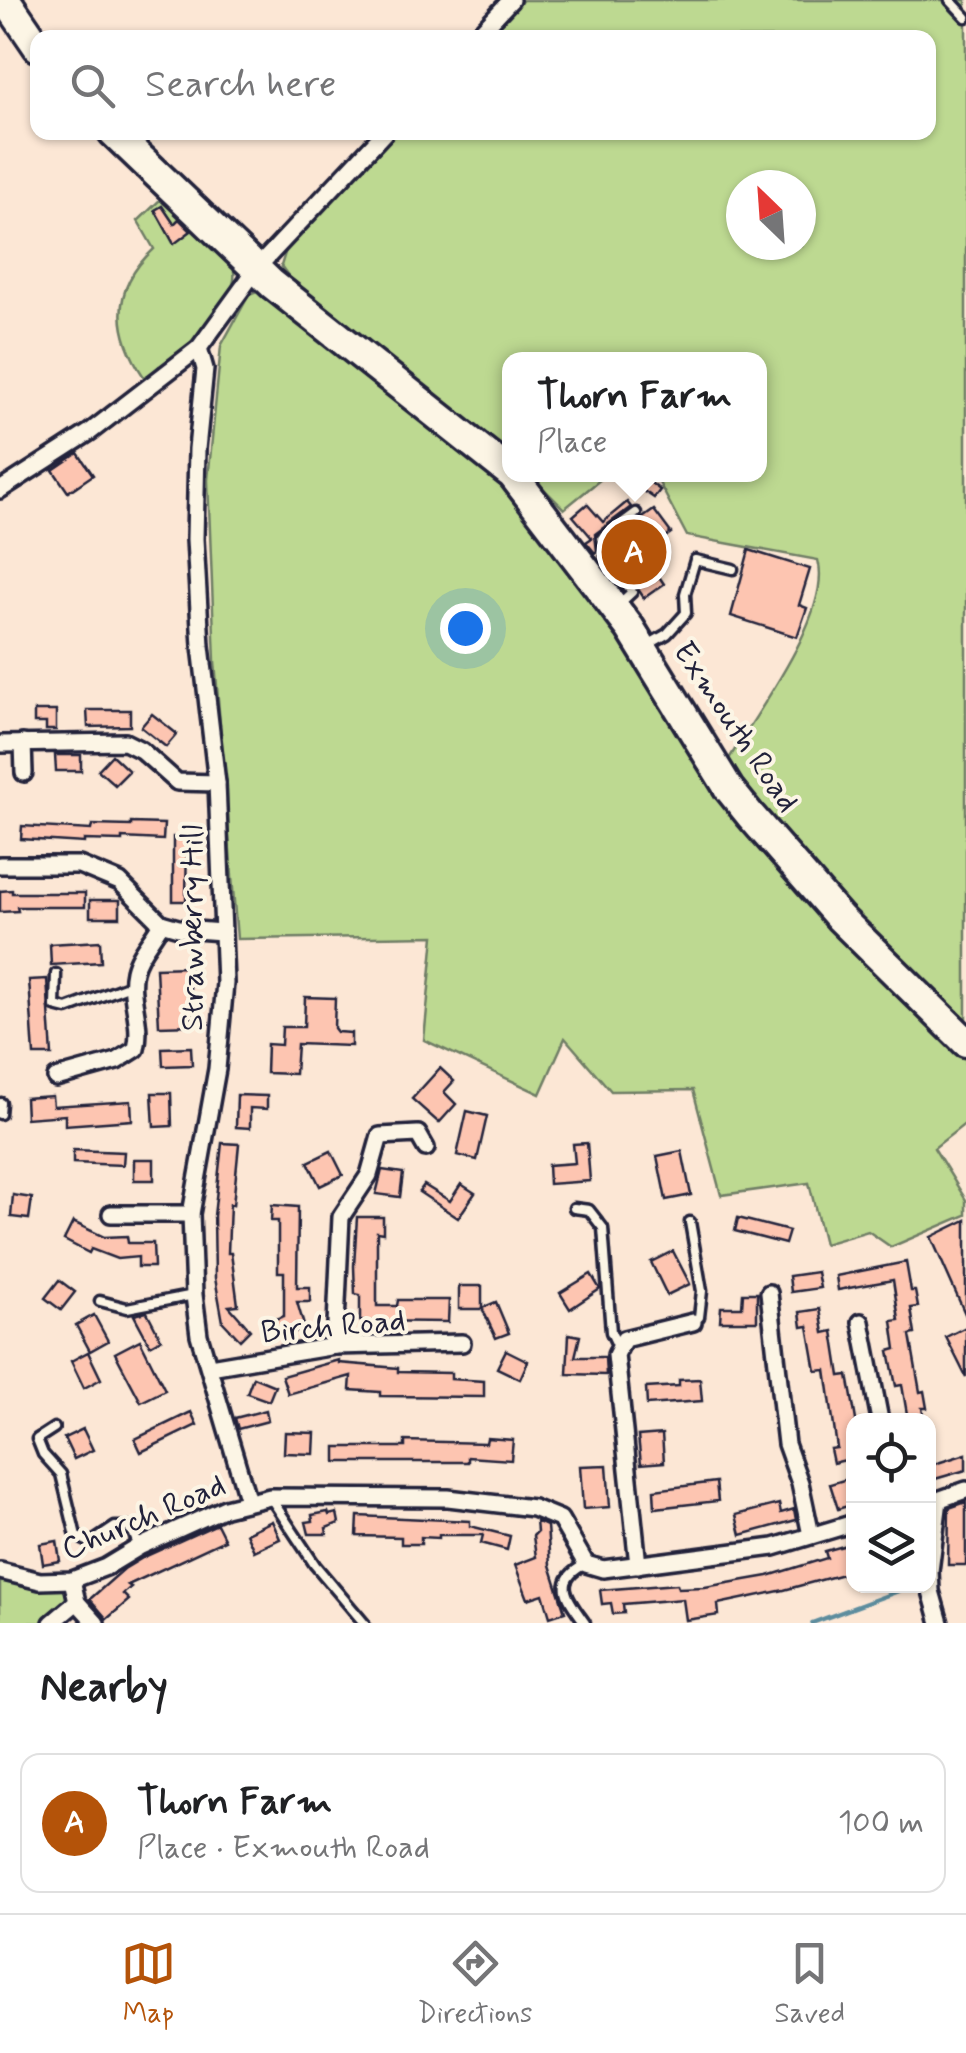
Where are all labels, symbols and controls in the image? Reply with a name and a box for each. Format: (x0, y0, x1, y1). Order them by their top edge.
search box (30, 30, 936, 140)
icon: search (65, 58, 120, 113)
text: Search here (145, 61, 336, 110)
north arrow (726, 170, 816, 260)
popup (502, 352, 767, 482)
text: Thorn Farm (537, 372, 732, 421)
text: Place (537, 421, 607, 463)
pin: A (602, 514, 666, 590)
your location (440, 603, 491, 654)
street label: Exmouth Road (663, 633, 808, 821)
street label: Strawberry Hill (172, 825, 214, 1031)
street label: Birch Road (259, 1300, 407, 1354)
map controls (846, 1413, 936, 1593)
button: locate (846, 1413, 936, 1503)
street label: Church Road (56, 1465, 232, 1571)
button: layers (846, 1503, 936, 1593)
text: Nearby (40, 1661, 168, 1716)
text: Thorn Farm (137, 1778, 332, 1827)
text: A (64, 1802, 85, 1844)
text: 100 m (838, 1802, 924, 1844)
text: Place · Exmouth Road (137, 1827, 430, 1869)
tab: Map (121, 1936, 176, 2033)
tab: Directions (418, 1936, 533, 2033)
tab: Saved (774, 1936, 845, 2033)

